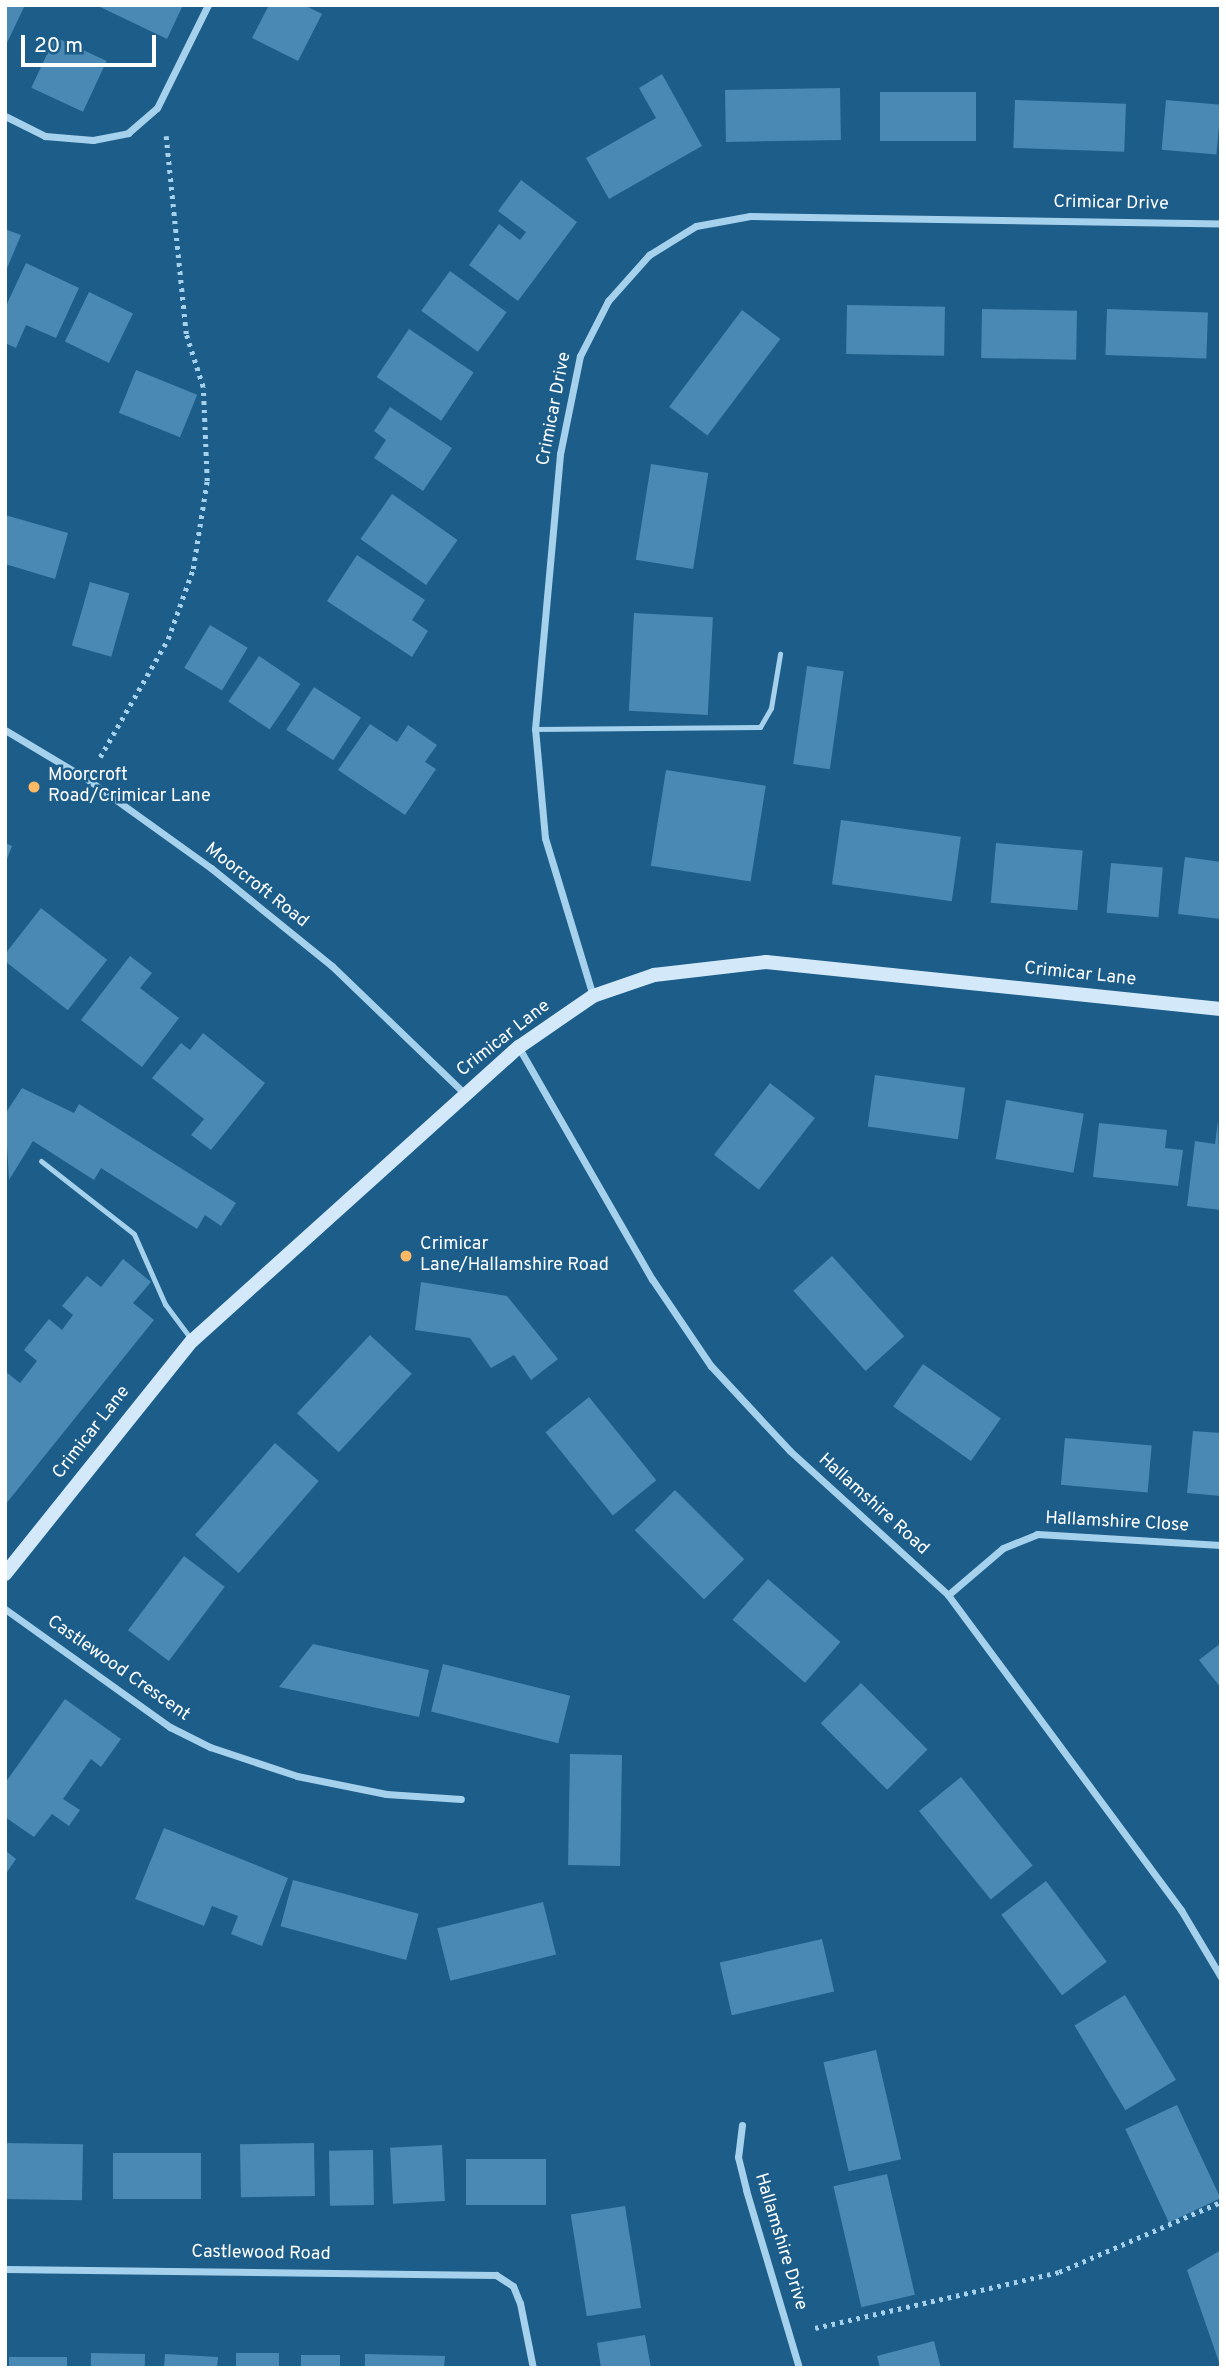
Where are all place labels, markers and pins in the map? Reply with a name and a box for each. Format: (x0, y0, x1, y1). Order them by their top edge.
place label: Moorcroft Road/Crimicar Lane (48, 766, 211, 808)
marker: Moorcroft Road/Crimicar Lane (26, 779, 42, 795)
place label: Crimicar Lane/Hallamshire Road (420, 1235, 609, 1278)
marker: Crimicar Lane/Hallamshire Road (398, 1248, 414, 1264)

